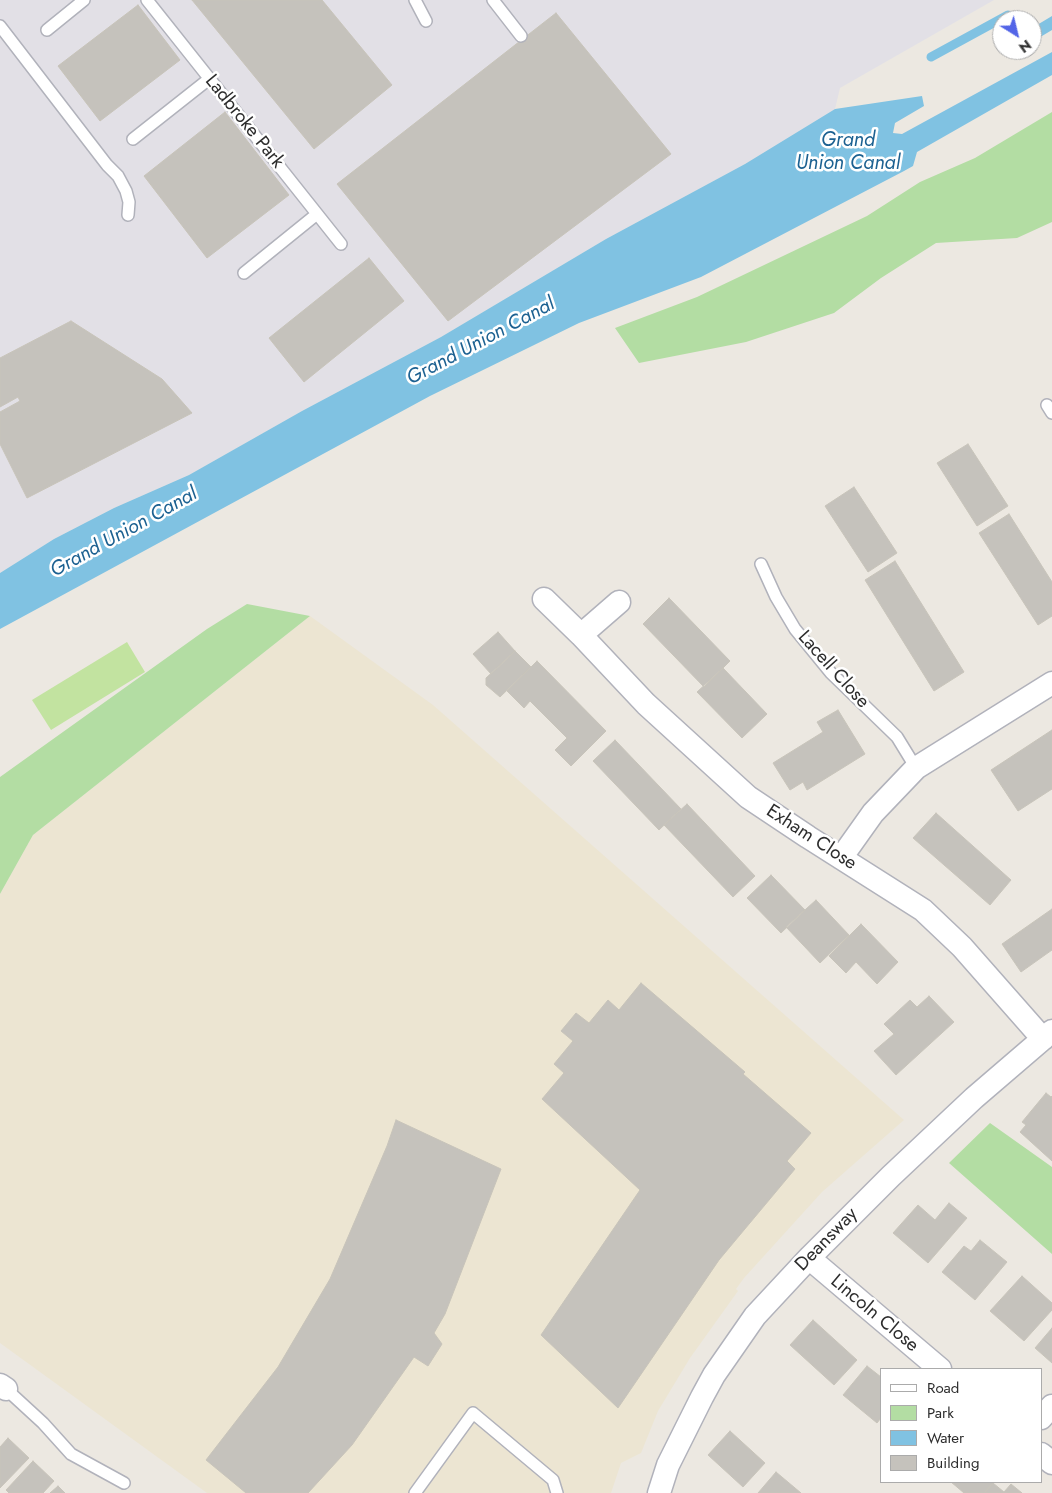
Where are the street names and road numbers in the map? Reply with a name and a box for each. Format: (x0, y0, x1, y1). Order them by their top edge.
street label: Ladbroke Park (199, 71, 289, 173)
street label: Lacell Close (792, 627, 874, 713)
street label: Exham Close (761, 800, 861, 876)
street label: Deansway (791, 1203, 863, 1277)
street label: Lincoln Close (825, 1271, 923, 1357)

